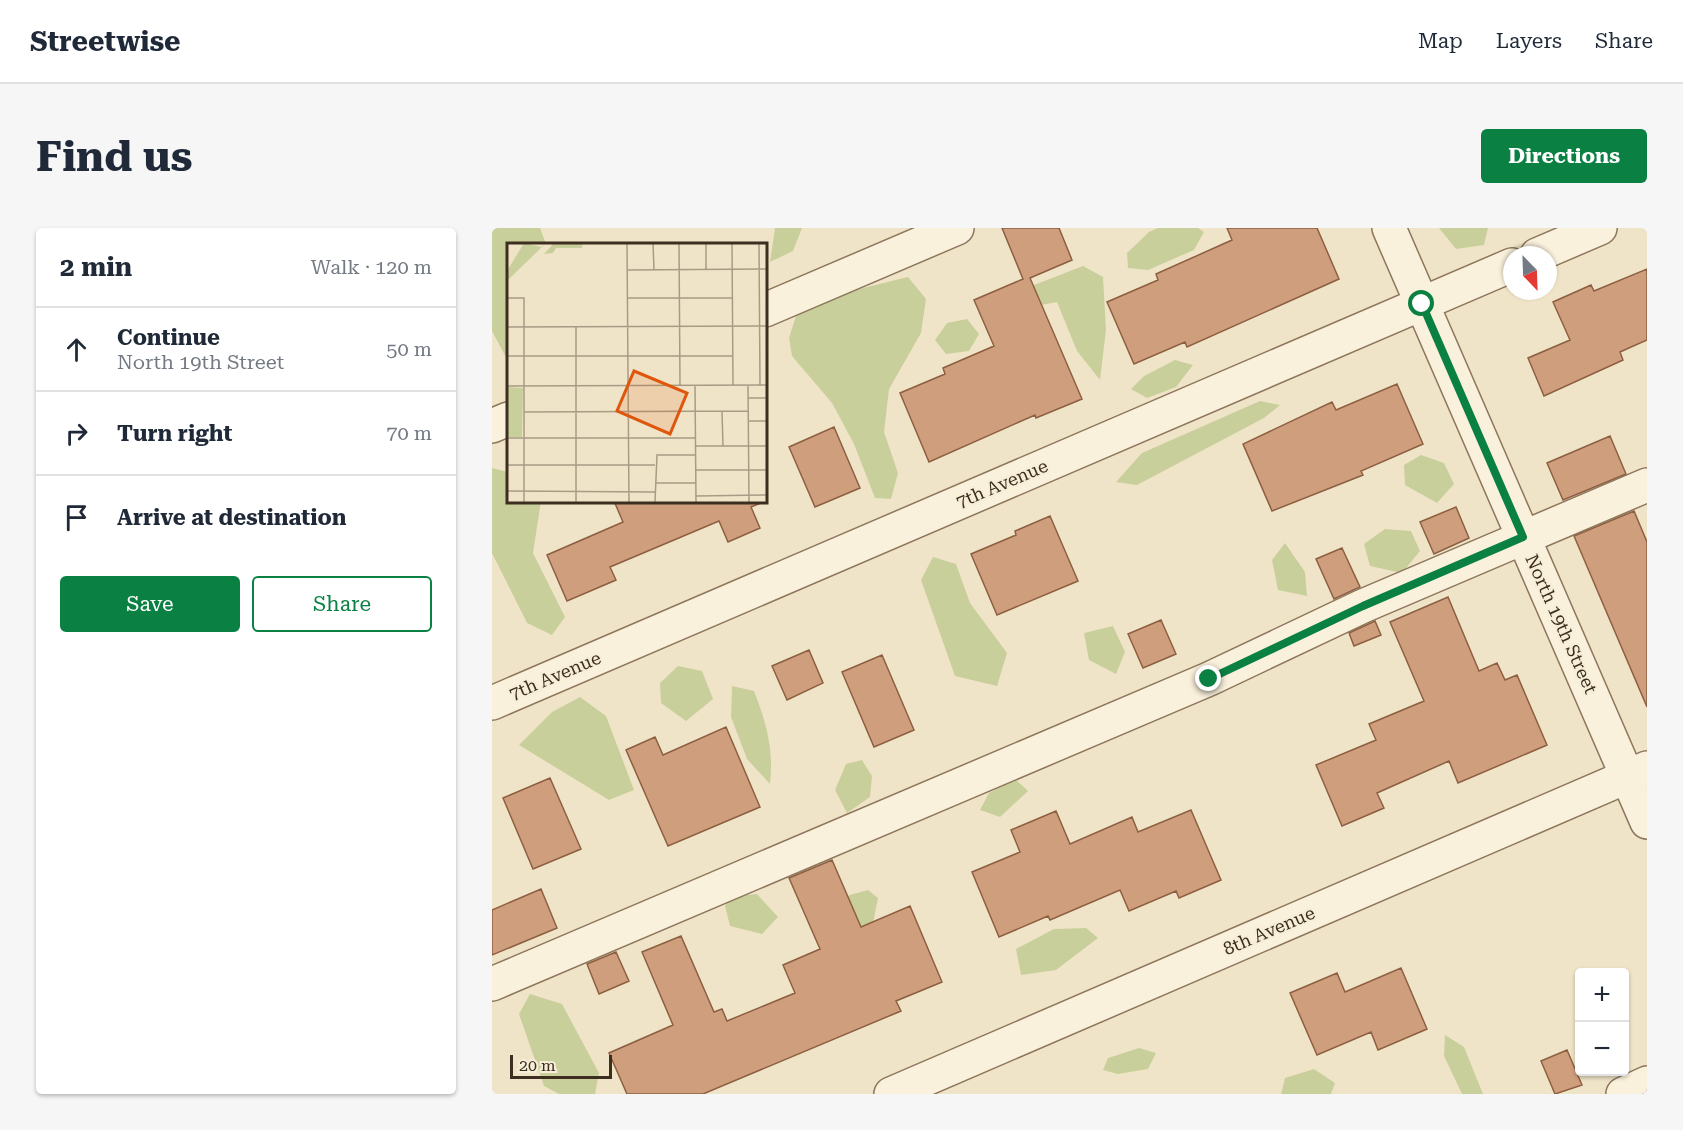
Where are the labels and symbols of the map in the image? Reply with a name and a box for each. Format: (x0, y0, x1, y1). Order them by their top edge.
inset map (507, 243, 766, 502)
north arrow (1503, 246, 1557, 300)
route start (1408, 290, 1434, 316)
street label: 7th Avenue (953, 455, 1051, 512)
street label: North 19th Street (1521, 551, 1602, 697)
street label: 7th Avenue (506, 647, 604, 704)
route end (1195, 665, 1221, 691)
street label: 8th Avenue (1220, 902, 1318, 959)
scale bar (510, 1052, 612, 1080)

